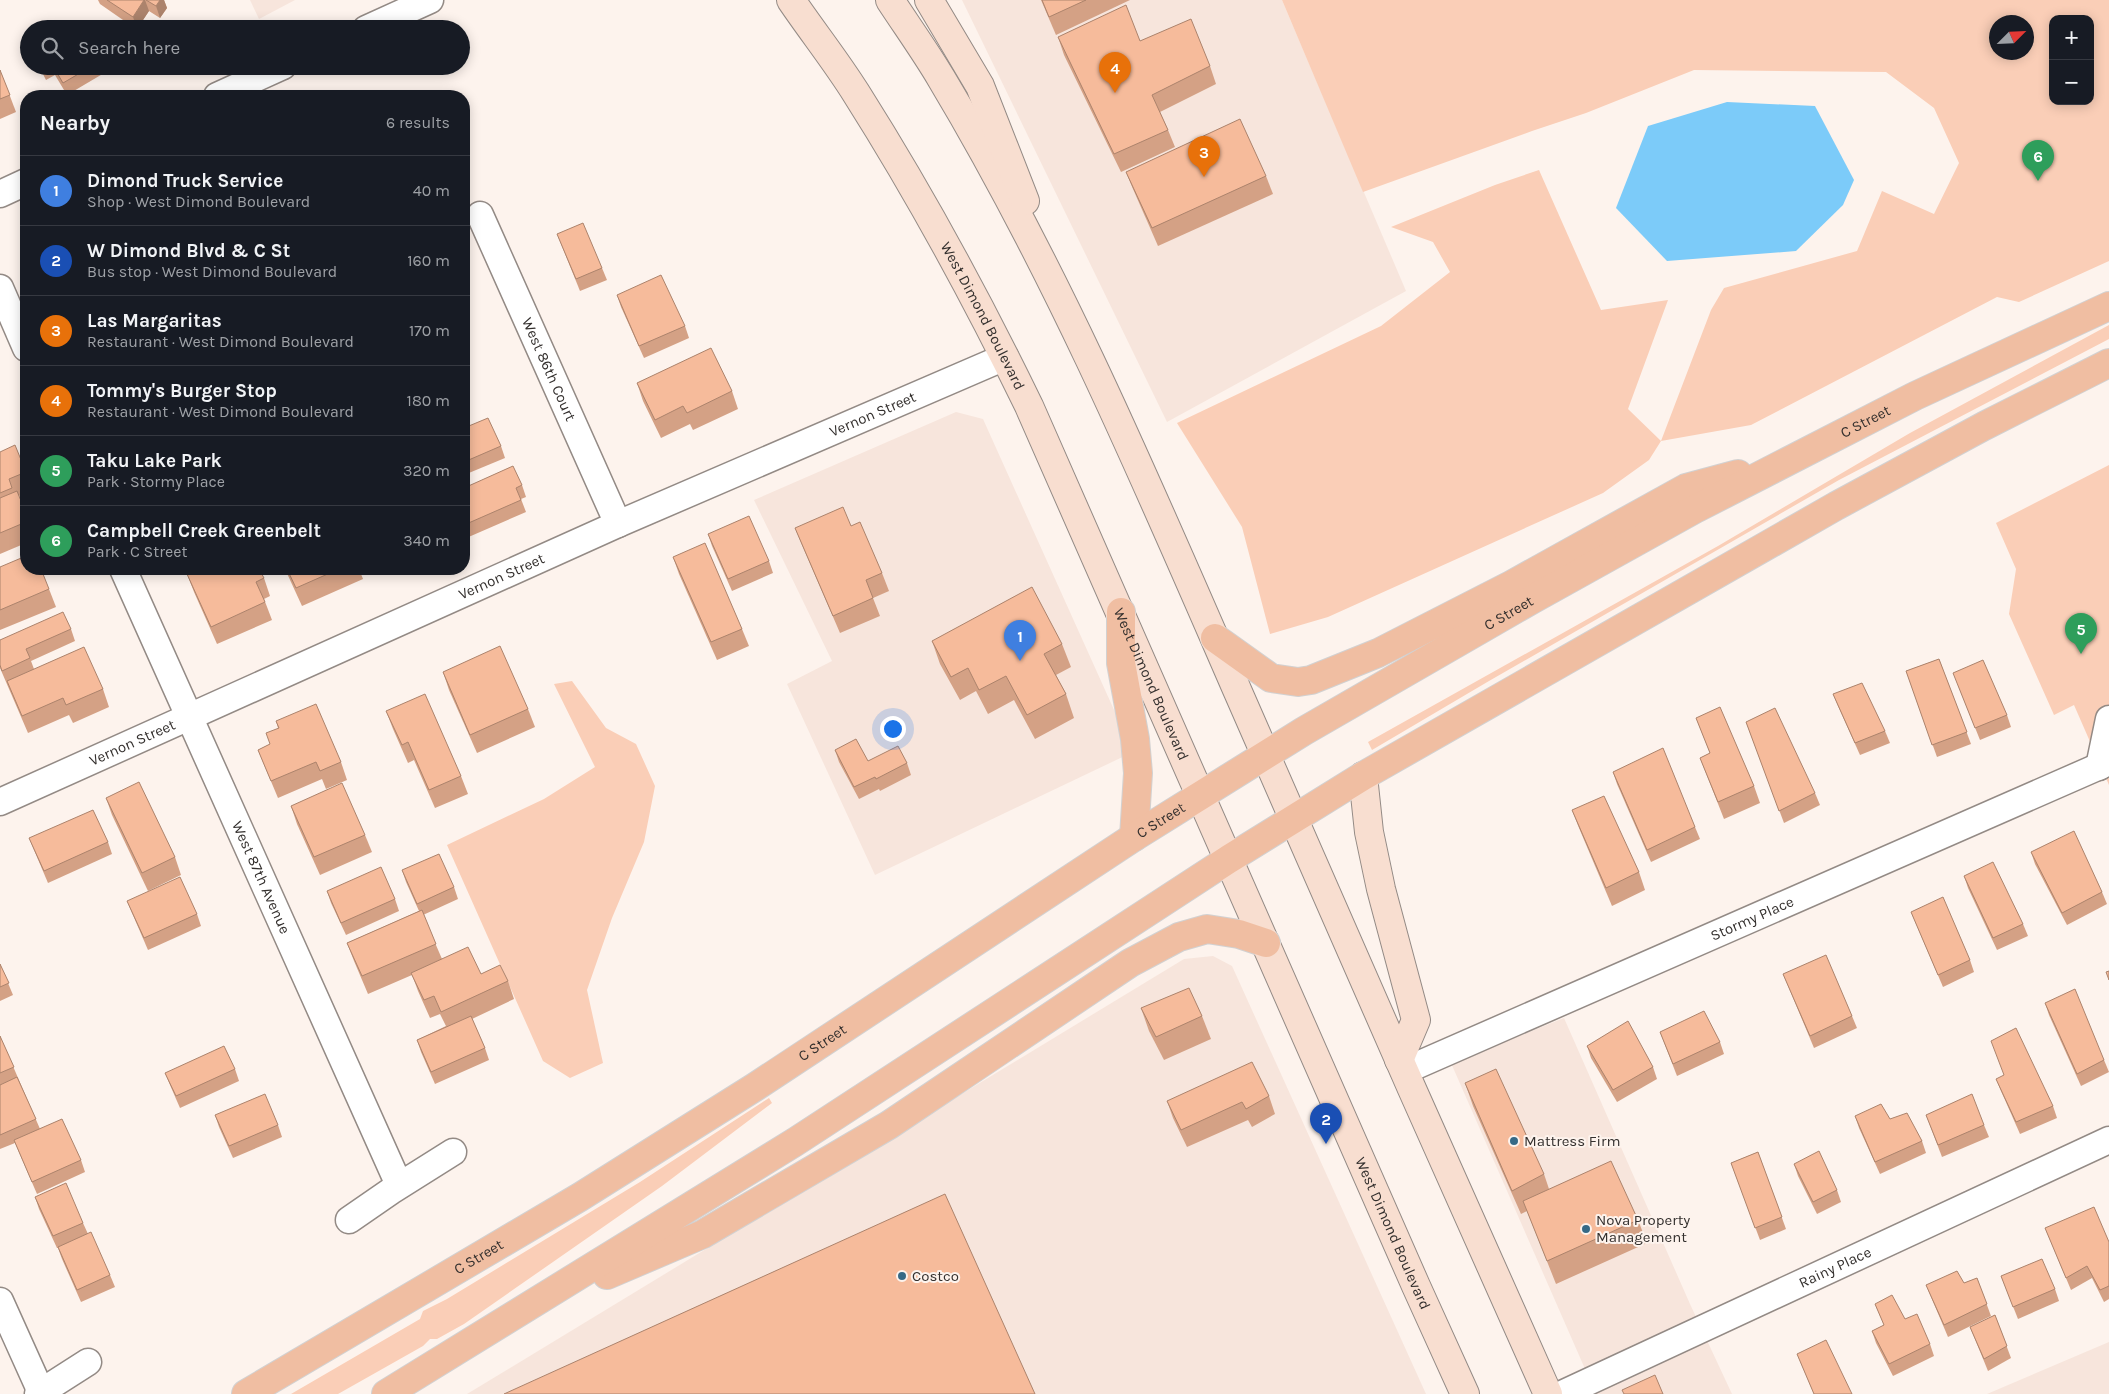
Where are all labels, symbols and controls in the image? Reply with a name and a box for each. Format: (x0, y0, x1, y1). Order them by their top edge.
north arrow (1989, 15, 2034, 60)
map controls (2049, 15, 2094, 105)
button: + (2049, 15, 2094, 60)
search box (20, 20, 470, 75)
icon: search (38, 34, 66, 62)
text: Search here (78, 37, 180, 59)
pin: 4 (1099, 52, 1131, 93)
button: − (2049, 60, 2094, 105)
text: Nearby (40, 111, 110, 135)
text: 6 results (386, 113, 450, 132)
pin: 3 (1188, 136, 1220, 177)
pin: 6 (2022, 140, 2054, 181)
text: Dimond Truck Service (87, 170, 283, 192)
text: 1 (53, 181, 59, 200)
text: 40 m (413, 181, 450, 200)
text: Shop · West Dimond Boulevard (87, 192, 310, 211)
street label: West Dimond Boulevard (937, 239, 1029, 393)
text: W Dimond Blvd & C St (87, 240, 290, 262)
text: 2 (51, 251, 61, 270)
text: 160 m (407, 251, 450, 270)
text: Bus stop · West Dimond Boulevard (87, 262, 337, 281)
text: Las Margaritas (87, 310, 222, 332)
street label: West 86th Court (518, 315, 580, 424)
text: 3 (51, 321, 61, 340)
text: 170 m (409, 321, 450, 340)
text: Restaurant · West Dimond Boulevard (87, 332, 354, 351)
text: Tommy's Burger Stop (87, 380, 277, 402)
street label: Vernon Street (827, 387, 919, 441)
text: 4 (51, 391, 61, 410)
text: 180 m (407, 391, 450, 410)
street label: C Street (1837, 401, 1894, 442)
text: Restaurant · West Dimond Boulevard (87, 402, 354, 421)
text: Taku Lake Park (87, 450, 222, 472)
text: 5 (51, 461, 61, 480)
text: 320 m (403, 461, 450, 480)
text: Park · Stormy Place (87, 472, 225, 491)
text: Campbell Creek Greenbelt (87, 520, 321, 542)
text: 6 (51, 531, 61, 550)
text: 340 m (403, 531, 450, 550)
text: Park · C Street (87, 542, 187, 561)
street label: Vernon Street (456, 549, 548, 603)
street label: C Street (1481, 592, 1537, 634)
street label: West Dimond Boulevard (1110, 605, 1193, 763)
pin: 5 (2065, 613, 2097, 654)
pin: 1 (1004, 620, 1036, 661)
street label: Vernon Street (87, 715, 178, 770)
your location (880, 716, 906, 742)
street label: C Street (1133, 798, 1189, 842)
street label: West 87th Avenue (228, 818, 294, 937)
street label: Stormy Place (1708, 892, 1796, 945)
street label: C Street (795, 1020, 850, 1065)
pin: 2 (1310, 1103, 1342, 1144)
place label: Mattress Firm (1524, 1132, 1620, 1150)
marker: Mattress Firm (1508, 1135, 1520, 1147)
street label: West Dimond Boulevard (1351, 1154, 1434, 1312)
place label: Nova Property Management (1596, 1211, 1690, 1246)
marker: Nova Property Management (1580, 1223, 1592, 1235)
street label: C Street (451, 1235, 507, 1278)
street label: Rainy Place (1796, 1243, 1874, 1292)
place label: Costco (912, 1267, 959, 1285)
marker: Costco (896, 1270, 908, 1282)

